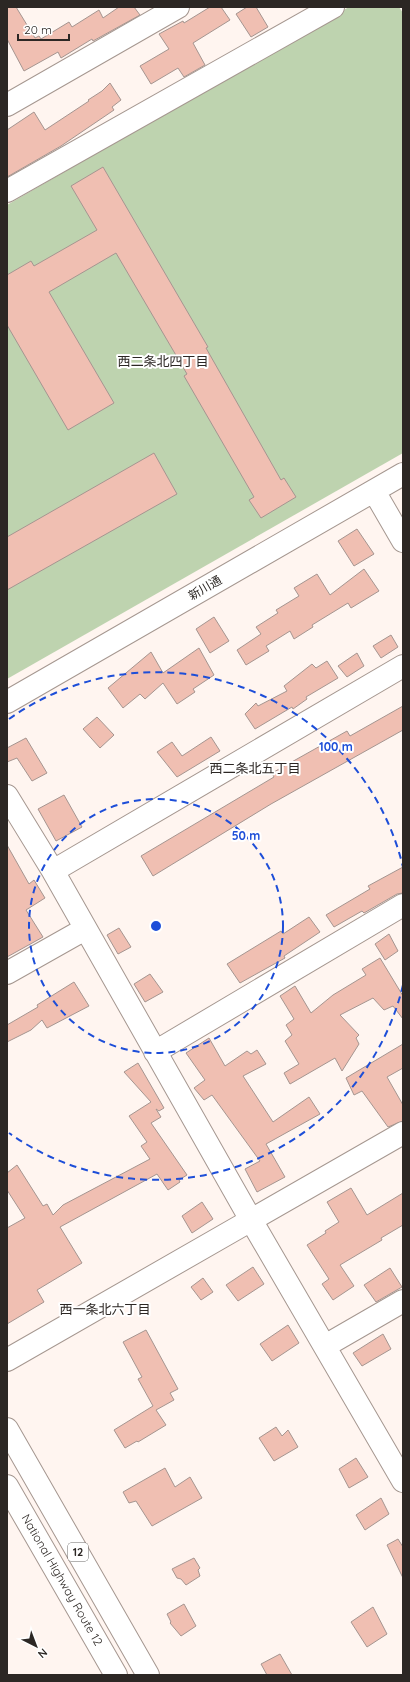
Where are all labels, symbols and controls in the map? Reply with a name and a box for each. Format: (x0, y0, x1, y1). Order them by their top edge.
scale bar (18, 16, 69, 42)
text: 20 m (24, 22, 52, 37)
district label: 西二条北四丁目 (117, 353, 209, 369)
street label: 新川通 (185, 572, 224, 603)
text: 100 m (319, 739, 353, 754)
district label: 西二条北五丁目 (209, 760, 301, 776)
text: 50 m (232, 828, 260, 843)
centre of rings (149, 919, 163, 933)
district label: 西一条北六丁目 (59, 1301, 151, 1317)
street label: National Highway Route 12 (19, 1511, 106, 1648)
road number: 12 (68, 1543, 88, 1561)
north arrow (16, 1626, 56, 1666)
text: N (35, 1646, 50, 1661)

